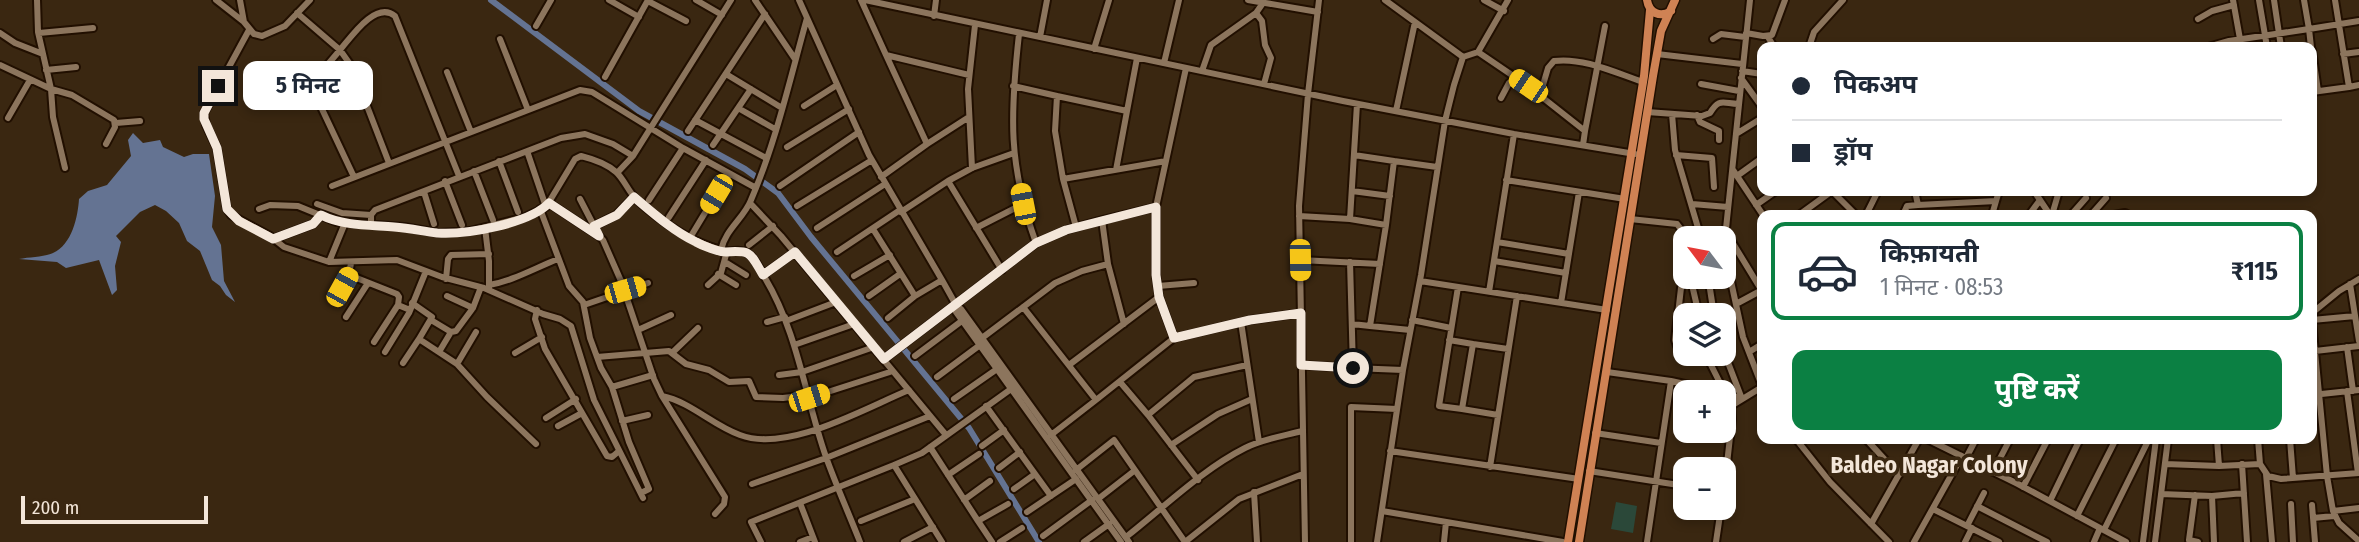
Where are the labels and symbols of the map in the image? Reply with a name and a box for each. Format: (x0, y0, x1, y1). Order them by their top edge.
callout: 5 मिनट (242, 62, 372, 110)
car (1505, 66, 1552, 106)
route end (202, 70, 234, 102)
car (697, 171, 736, 217)
car (1009, 181, 1038, 227)
north arrow (1673, 226, 1736, 289)
car (1290, 239, 1311, 281)
car (323, 264, 362, 310)
car (602, 274, 649, 306)
route start (1337, 352, 1369, 384)
car (786, 382, 833, 414)
district label: Baldeo Nagar Colony (1830, 451, 2029, 479)
scale bar (21, 493, 208, 525)

